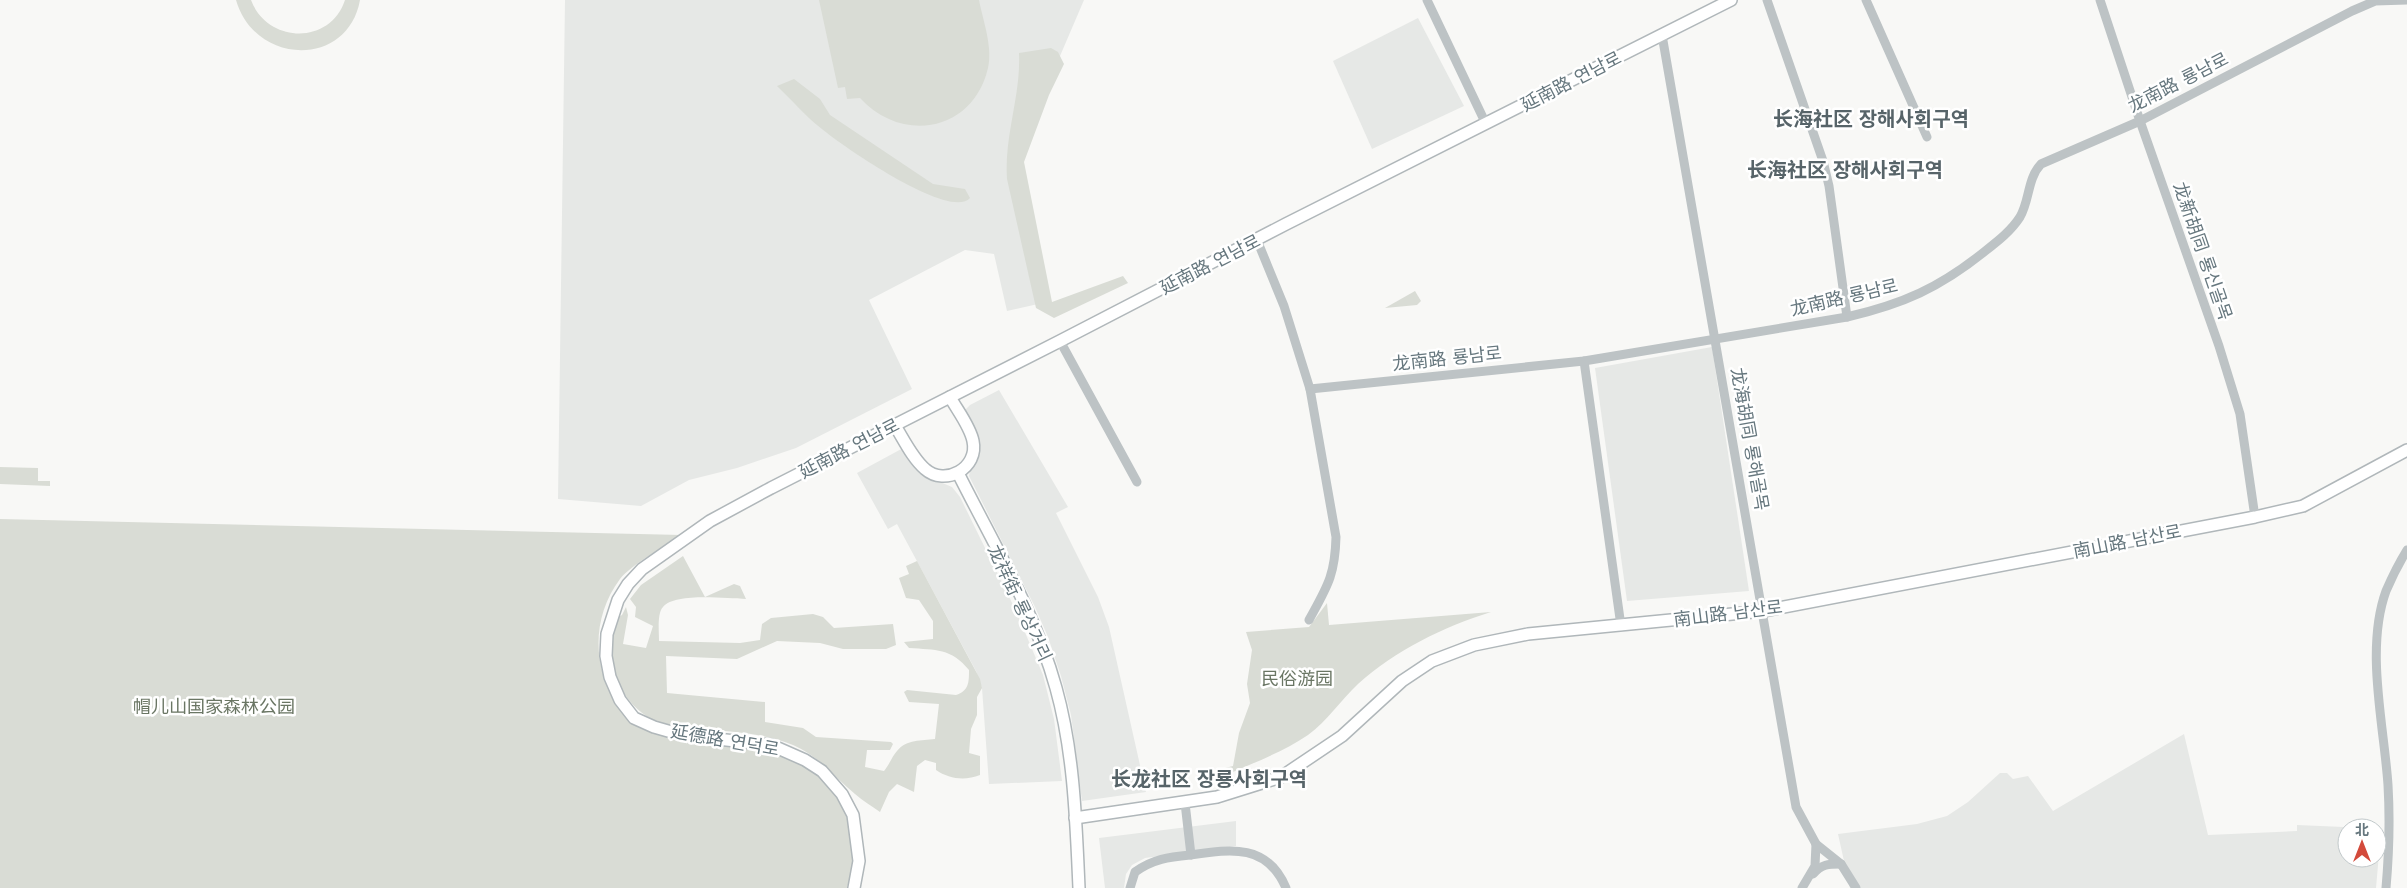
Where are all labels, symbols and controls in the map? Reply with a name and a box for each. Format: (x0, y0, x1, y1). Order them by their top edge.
street label: 延南路 연남로 (1517, 47, 1625, 115)
street label: 龙南路 룡남로 (2124, 48, 2232, 116)
district label: 长海社区 장해사회구역 (1773, 107, 1969, 131)
district label: 长海社区 장해사회구역 (1747, 158, 1943, 182)
street label: 龙新胡同 룡신골목 (2170, 179, 2236, 323)
street label: 延南路 연남로 (1156, 230, 1264, 298)
street label: 龙南路 룡남로 (1788, 274, 1900, 320)
street label: 龙南路 룡남로 (1391, 342, 1503, 374)
street label: 龙海胡同 룡해골목 (1727, 366, 1773, 512)
street label: 延南路 연남로 (795, 414, 903, 482)
street label: 南山路 남산로 (2071, 520, 2183, 562)
street label: 龙祥街 룡상거리 (984, 541, 1056, 665)
street label: 南山路 남산로 (1672, 596, 1784, 630)
park label: 民俗游园 (1261, 668, 1333, 689)
park label: 帽儿山国家森林公园 (133, 696, 295, 717)
street label: 延德路 연덕로 (669, 720, 781, 760)
district label: 长龙社区 장룡사회구역 (1111, 767, 1307, 791)
north arrow (2337, 818, 2387, 868)
text: 北 (2355, 822, 2369, 838)

